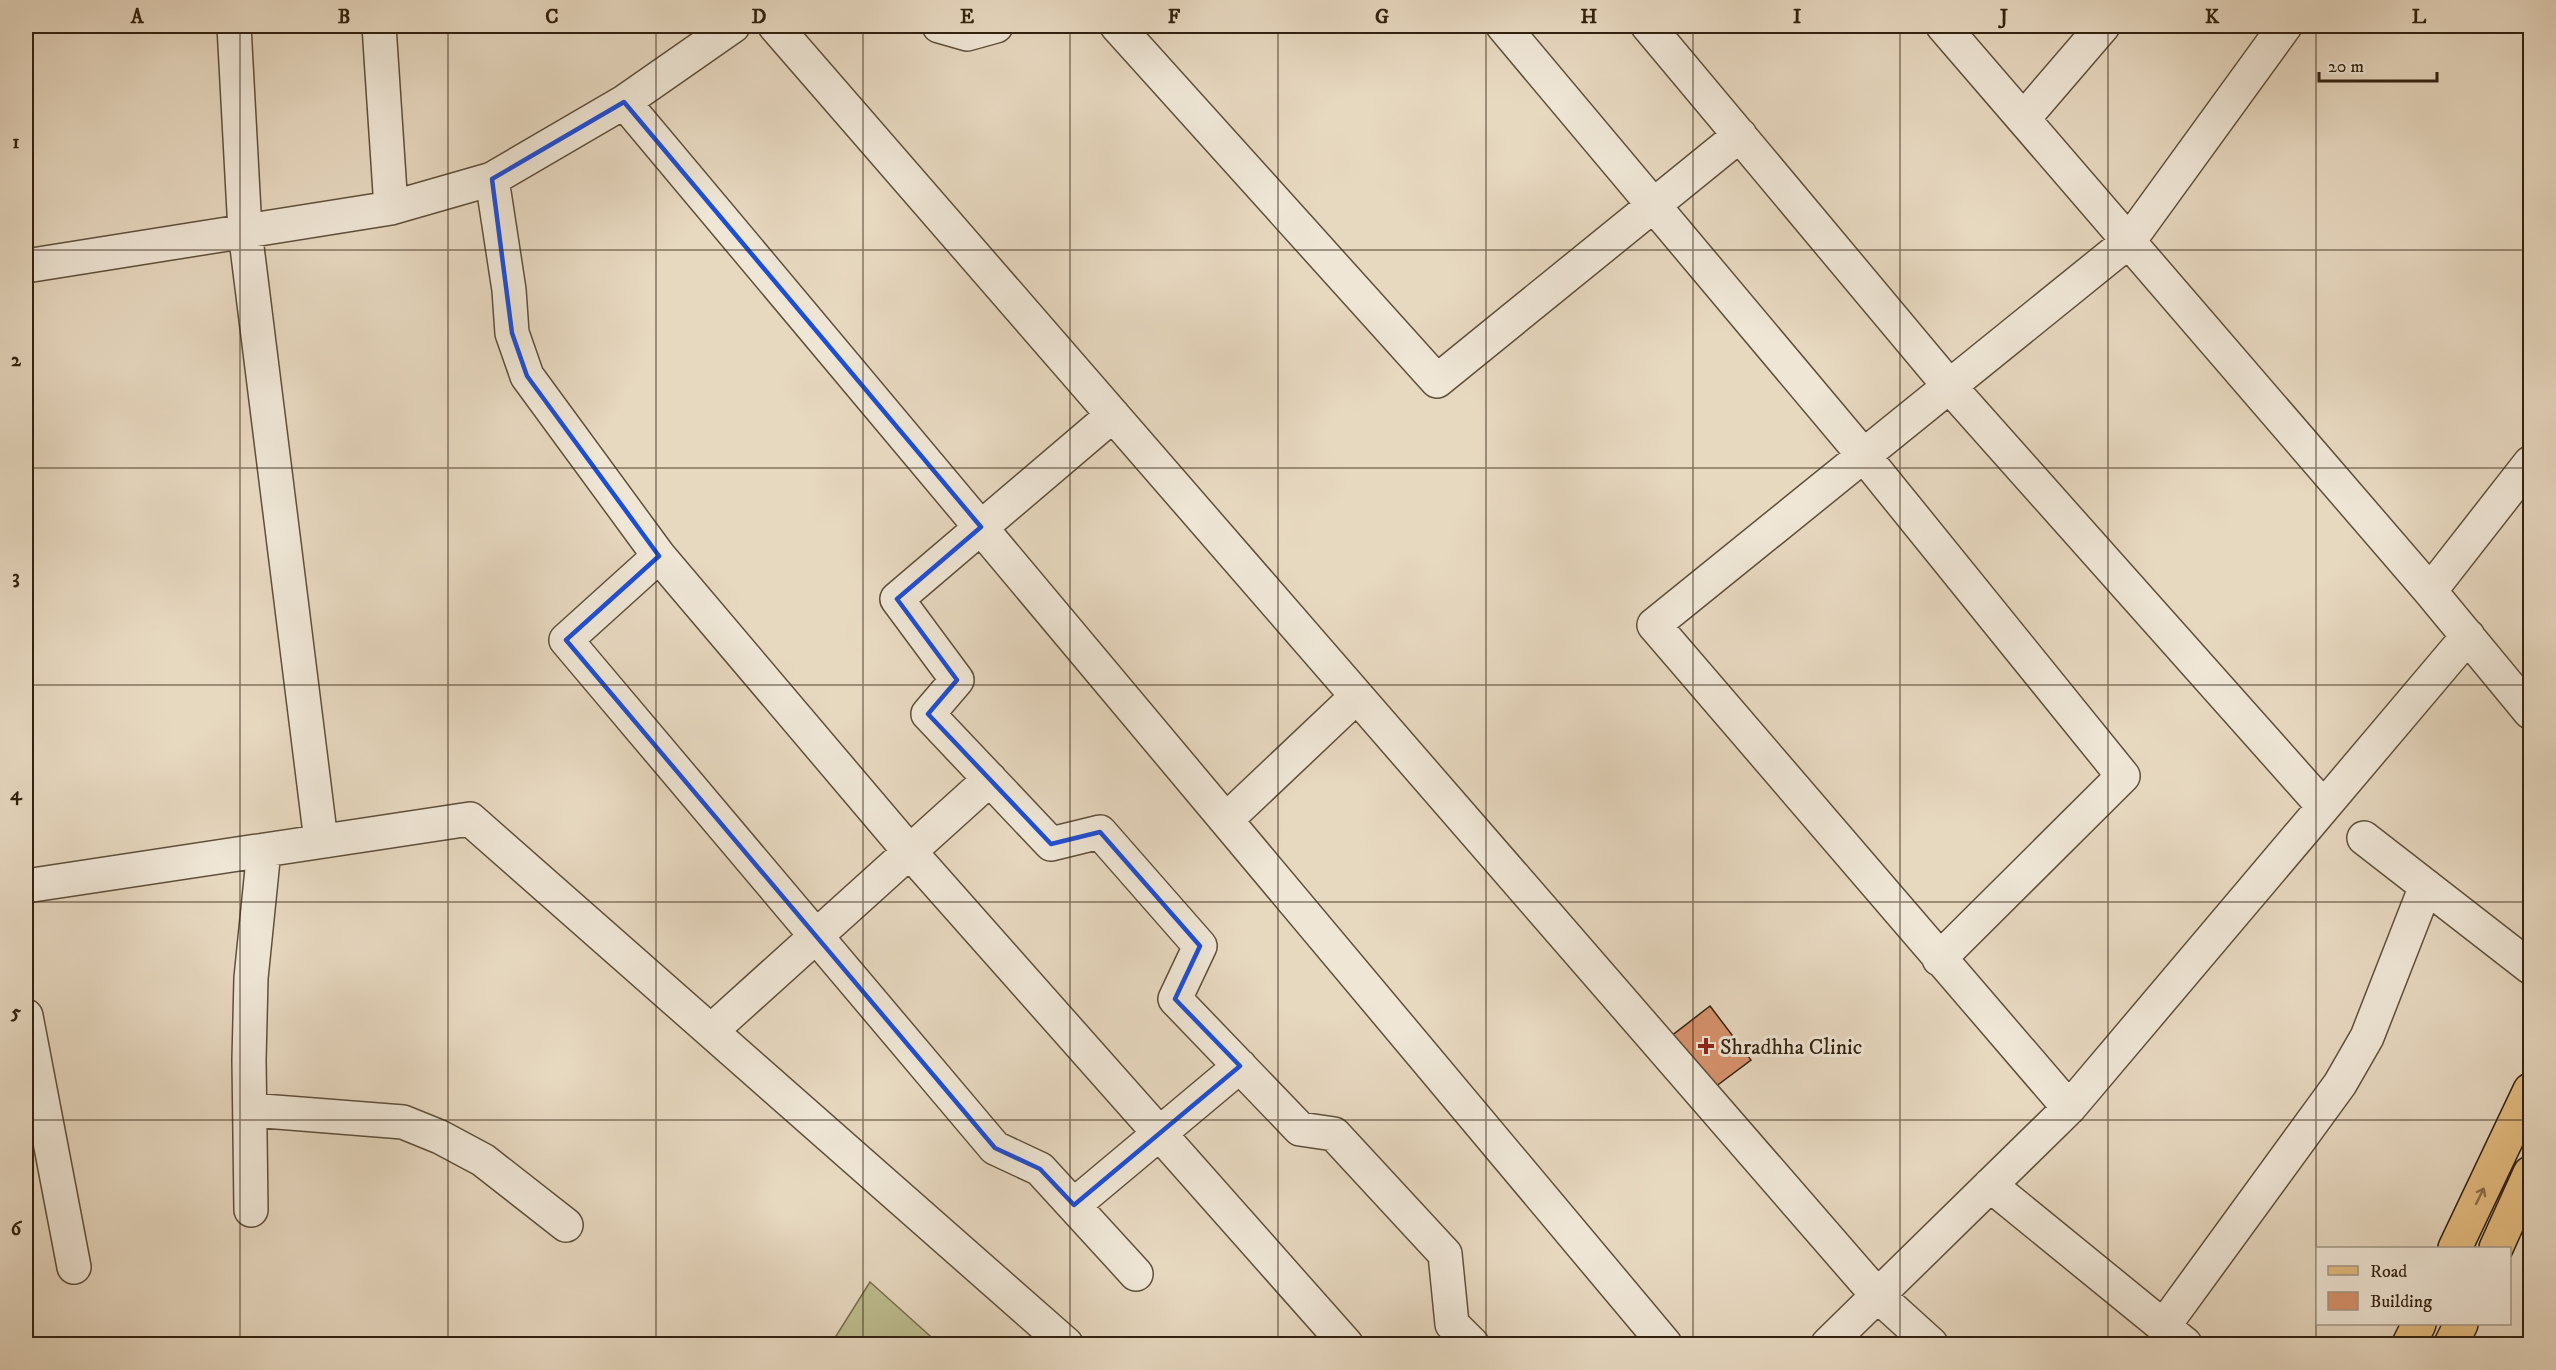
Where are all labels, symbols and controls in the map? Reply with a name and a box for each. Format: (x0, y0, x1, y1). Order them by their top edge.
text: A (130, 5, 145, 30)
text: B (338, 5, 350, 30)
text: C (545, 5, 559, 30)
text: D (752, 5, 767, 30)
text: E (960, 5, 974, 30)
text: F (1168, 5, 1181, 30)
text: G (1375, 5, 1389, 30)
text: H (1581, 5, 1598, 30)
text: I (1793, 5, 1801, 30)
text: J (1998, 5, 2008, 30)
text: K (2205, 5, 2220, 30)
text: L (2412, 5, 2427, 30)
scale bar (2319, 45, 2438, 83)
text: 20 m (2328, 56, 2364, 78)
text: 1 (12, 130, 20, 155)
text: 2 (11, 348, 22, 373)
text: 3 (12, 565, 20, 590)
text: 4 (10, 782, 23, 807)
text: 5 (10, 1000, 21, 1025)
place label: Shradhha Clinic (1720, 1034, 1862, 1061)
marker: Shradhha Clinic (1697, 1037, 1715, 1055)
one-way arrow (2475, 1187, 2487, 1205)
text: 6 (11, 1217, 23, 1242)
legend (2316, 1247, 2511, 1325)
text: Road (2370, 1261, 2407, 1283)
text: Building (2370, 1291, 2432, 1313)

